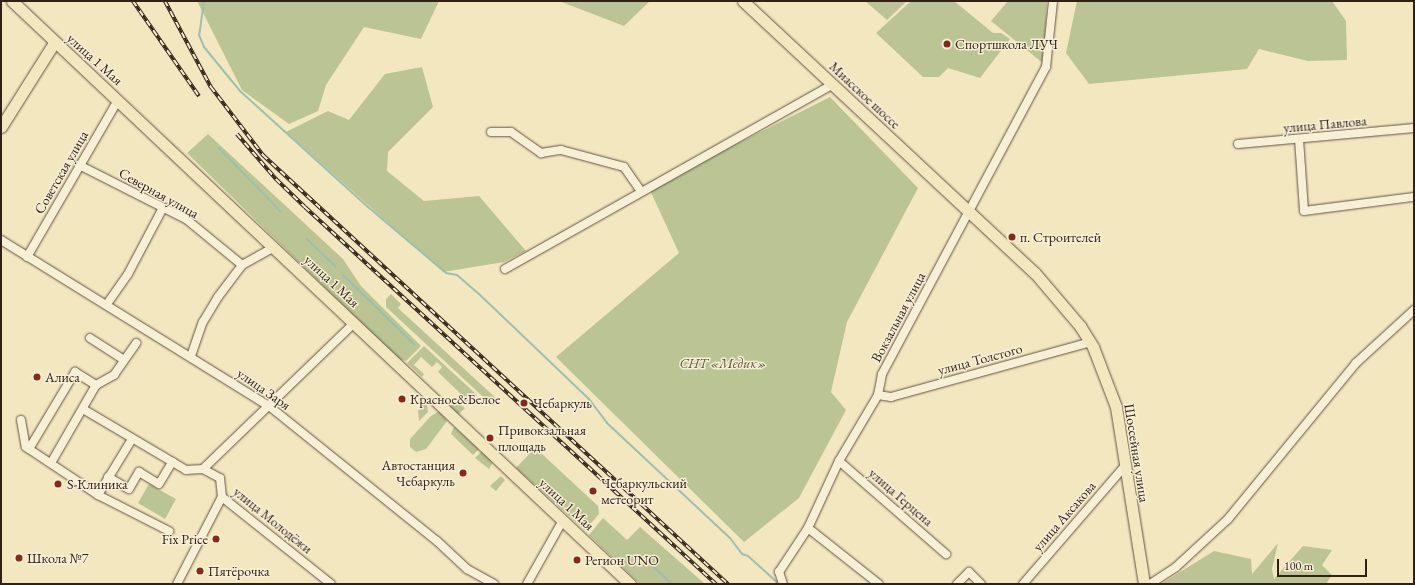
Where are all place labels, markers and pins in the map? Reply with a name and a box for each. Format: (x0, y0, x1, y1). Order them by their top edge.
place label: Спортшкола ЛУЧ (955, 36, 1058, 52)
marker: Спортшкола ЛУЧ (942, 39, 952, 49)
place label: п. Строителей (1020, 229, 1101, 245)
marker: п. Строителей (1007, 232, 1017, 242)
place label: Алиса (45, 369, 80, 385)
marker: Алиса (32, 372, 42, 382)
place label: Красное&Белое (410, 391, 500, 407)
marker: Красное&Белое (397, 394, 407, 404)
place label: Чебаркуль (533, 395, 592, 411)
marker: Чебаркуль (518, 397, 530, 409)
place label: Привокзальная площадь (498, 422, 586, 454)
marker: Привокзальная площадь (485, 433, 495, 443)
place label: Автостанция Чебаркуль (382, 457, 455, 490)
marker: Автостанция Чебаркуль (458, 468, 468, 478)
place label: Чебаркульский метеорит (601, 475, 687, 508)
place label: S-Клиника (67, 476, 127, 492)
marker: S-Клиника (52, 478, 64, 490)
marker: Чебаркульский метеорит (588, 486, 598, 496)
place label: Fix Price (162, 531, 208, 547)
marker: Fix Price (211, 534, 221, 544)
place label: Школа №7 (27, 550, 88, 566)
place label: Регион UNO (585, 552, 659, 568)
marker: Школа №7 (14, 553, 24, 563)
marker: Регион UNO (572, 555, 582, 565)
place label: Пятёрочка (208, 563, 270, 579)
marker: Пятёрочка (195, 566, 205, 576)

